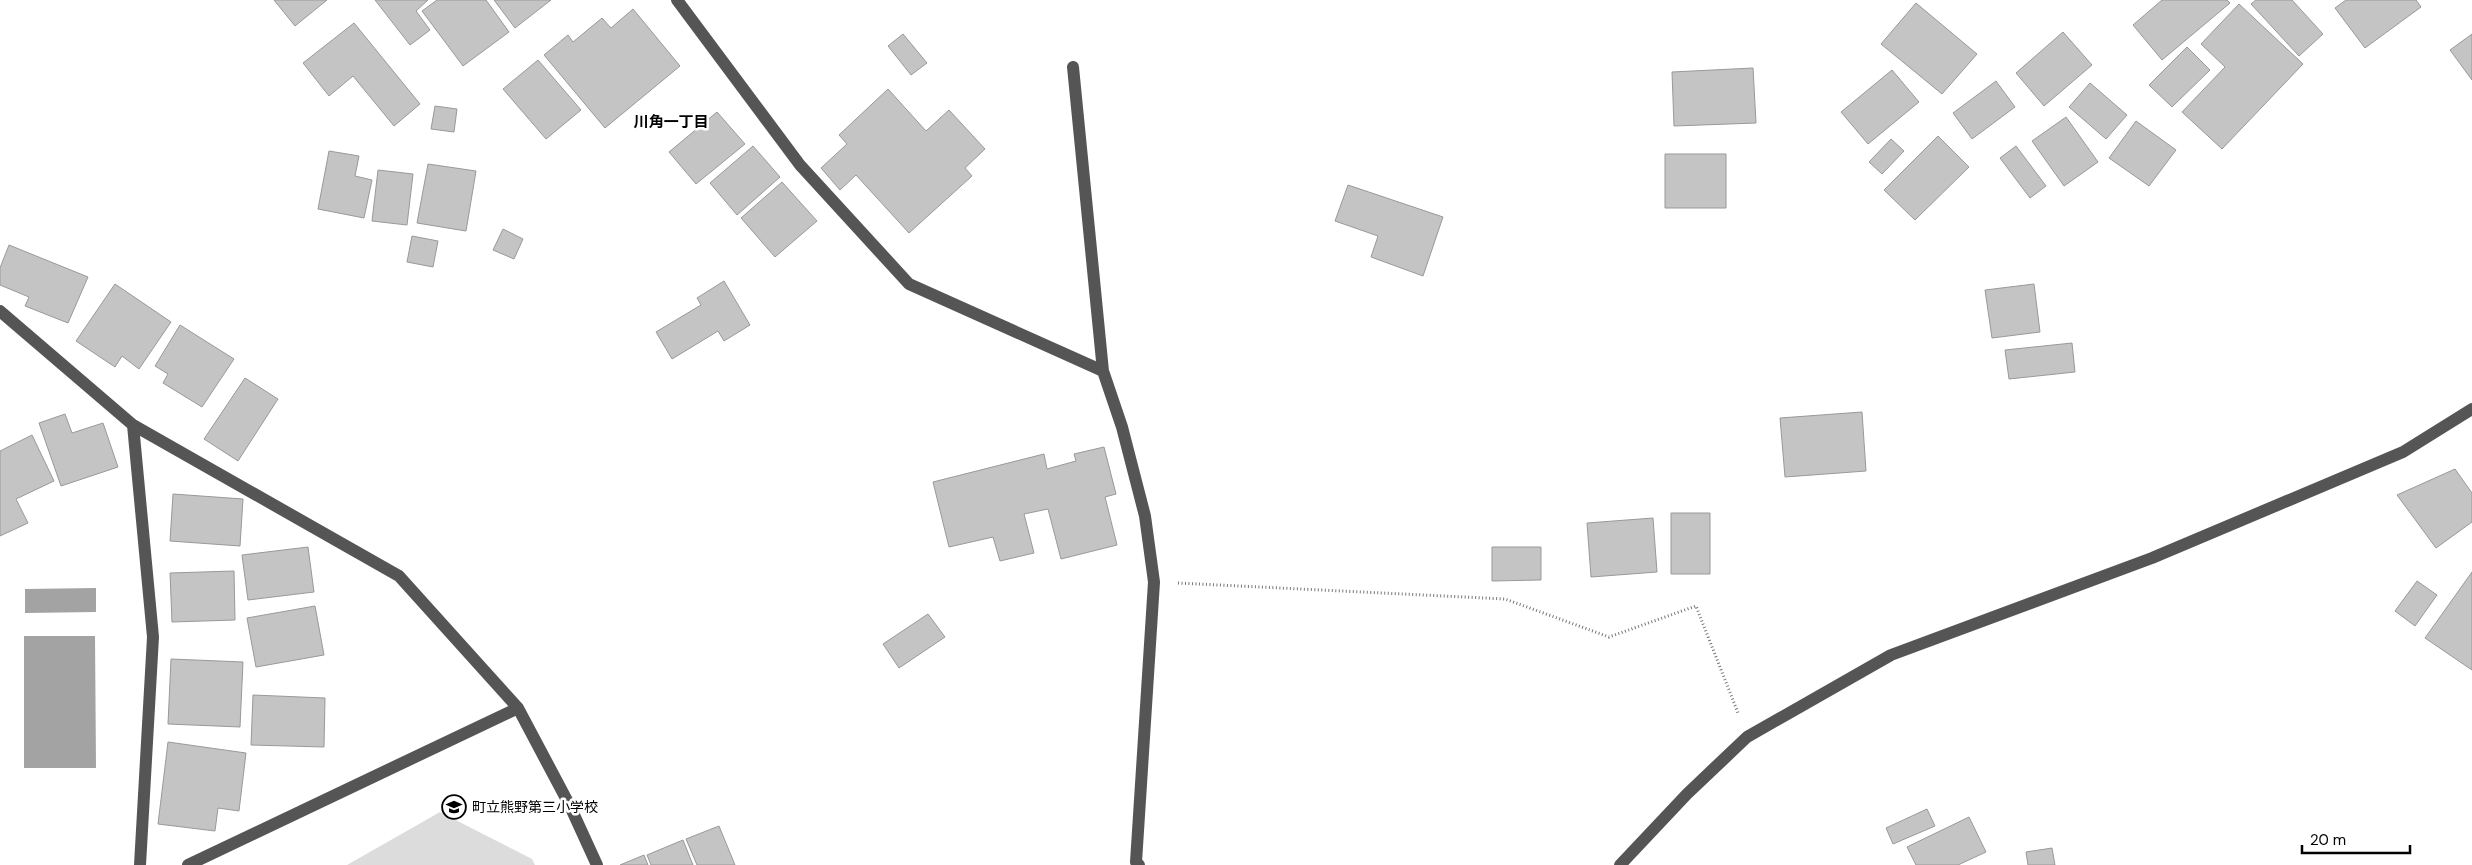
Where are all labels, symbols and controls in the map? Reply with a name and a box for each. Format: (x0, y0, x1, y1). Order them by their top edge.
district label: 川角一丁目 (633, 112, 709, 132)
school or university icon: 町立熊野第三小学校 (441, 794, 467, 820)
place label: 町立熊野第三小学校 (472, 798, 598, 816)
scale bar (2302, 822, 2410, 854)
text: 20 m (2310, 830, 2346, 850)

